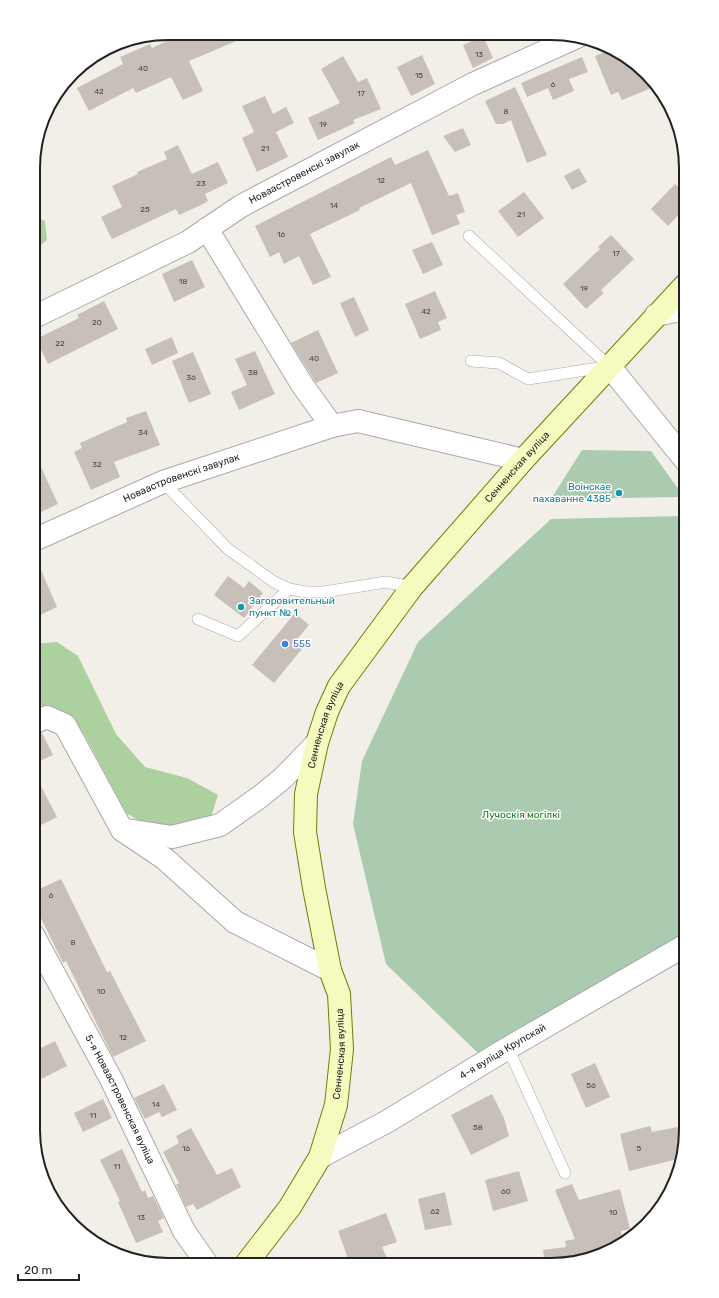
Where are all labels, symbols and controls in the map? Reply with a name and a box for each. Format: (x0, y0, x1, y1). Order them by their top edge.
house number: 13 (475, 50, 483, 59)
house number: 40 (138, 64, 148, 73)
house number: 15 (415, 71, 423, 80)
house number: 6 (551, 80, 556, 89)
house number: 42 (94, 87, 104, 96)
house number: 17 (357, 89, 365, 98)
house number: 8 (503, 107, 509, 116)
house number: 19 (319, 120, 327, 129)
street label: Новаастровенскі завулак (247, 138, 362, 207)
house number: 21 (261, 144, 269, 153)
house number: 12 (377, 176, 385, 185)
house number: 23 (196, 179, 206, 188)
house number: 14 (330, 201, 338, 210)
house number: 25 (140, 205, 150, 214)
house number: 21 (517, 210, 525, 219)
house number: 16 (277, 230, 285, 239)
house number: 17 (612, 249, 620, 258)
house number: 18 (179, 277, 187, 286)
house number: 19 (580, 284, 588, 293)
house number: 42 (421, 307, 431, 316)
house number: 20 (92, 318, 102, 327)
house number: 22 (55, 339, 65, 348)
house number: 40 (309, 354, 319, 363)
house number: 38 (248, 368, 258, 377)
house number: 36 (186, 373, 196, 382)
house number: 34 (138, 428, 148, 437)
street label: Сенненская вуліца (482, 429, 552, 505)
street label: Новаастровенскі завулак (121, 451, 242, 505)
house number: 32 (92, 460, 102, 469)
place label: Воінскае пахаванне 4385 (533, 481, 611, 505)
marker: Воінскае пахаванне 4385 (614, 488, 624, 498)
place label: Загоровительный пункт № 1 (249, 595, 335, 619)
marker: Загоровительный пункт № 1 (236, 602, 246, 612)
place label: 555 (293, 638, 311, 650)
marker: 555 (280, 639, 290, 649)
street label: Сенненская вуліца (306, 679, 346, 770)
park label: Лучоскія могілкі (482, 809, 560, 821)
house number: 6 (49, 891, 54, 900)
house number: 8 (70, 938, 76, 947)
house number: 10 (97, 987, 105, 996)
street label: Сенненская вуліца (331, 1008, 348, 1100)
street label: 4-я вуліца Крупскай (457, 1021, 548, 1082)
street label: 5-я Новаастровенская вуліца (82, 1033, 157, 1166)
house number: 12 (119, 1033, 127, 1042)
house number: 56 (586, 1081, 596, 1090)
house number: 14 (152, 1100, 160, 1109)
house number: 11 (90, 1111, 96, 1120)
house number: 58 (473, 1123, 483, 1132)
house number: 16 (182, 1144, 190, 1153)
house number: 5 (637, 1144, 642, 1153)
house number: 11 (114, 1162, 120, 1171)
house number: 60 (501, 1187, 511, 1196)
house number: 62 (430, 1207, 440, 1216)
house number: 10 (609, 1208, 617, 1217)
house number: 13 (137, 1213, 145, 1222)
scale bar (18, 1256, 79, 1282)
text: 20 m (24, 1263, 52, 1277)

